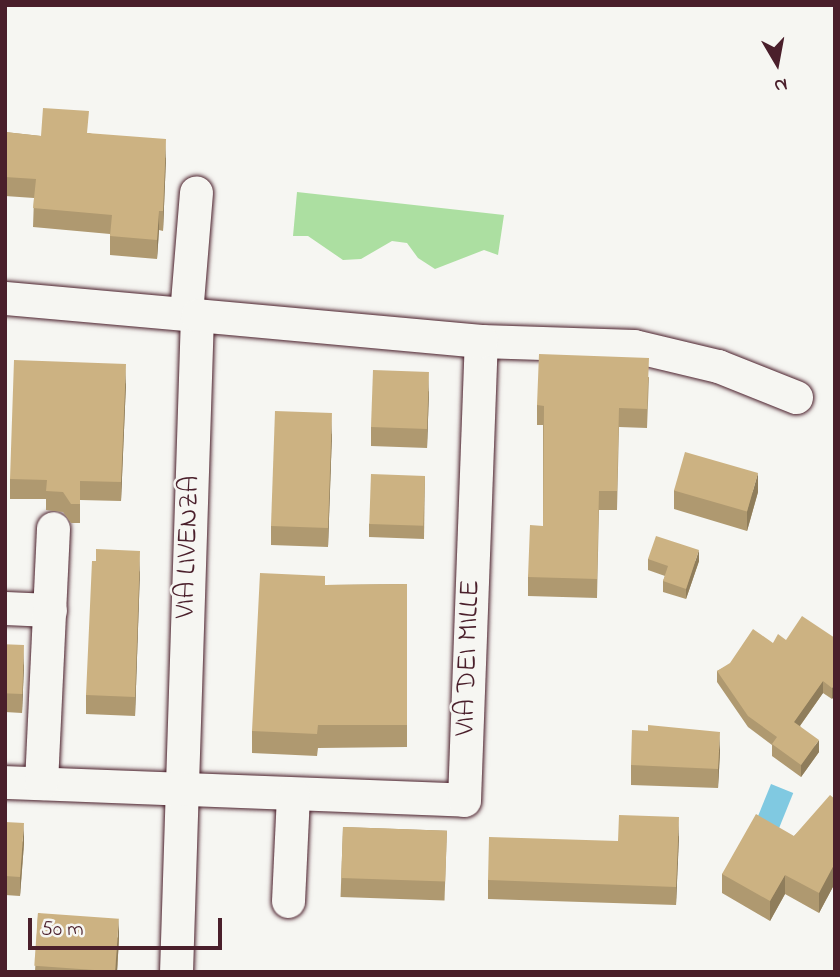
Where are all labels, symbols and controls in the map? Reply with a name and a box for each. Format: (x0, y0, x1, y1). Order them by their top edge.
north arrow (742, 28, 812, 98)
text: N (772, 70, 789, 99)
street label: VIA LIVENZA (170, 475, 208, 619)
street label: VIA DEI MILLE (449, 579, 489, 737)
scale bar (32, 904, 226, 948)
text: 50 m (41, 915, 84, 945)

